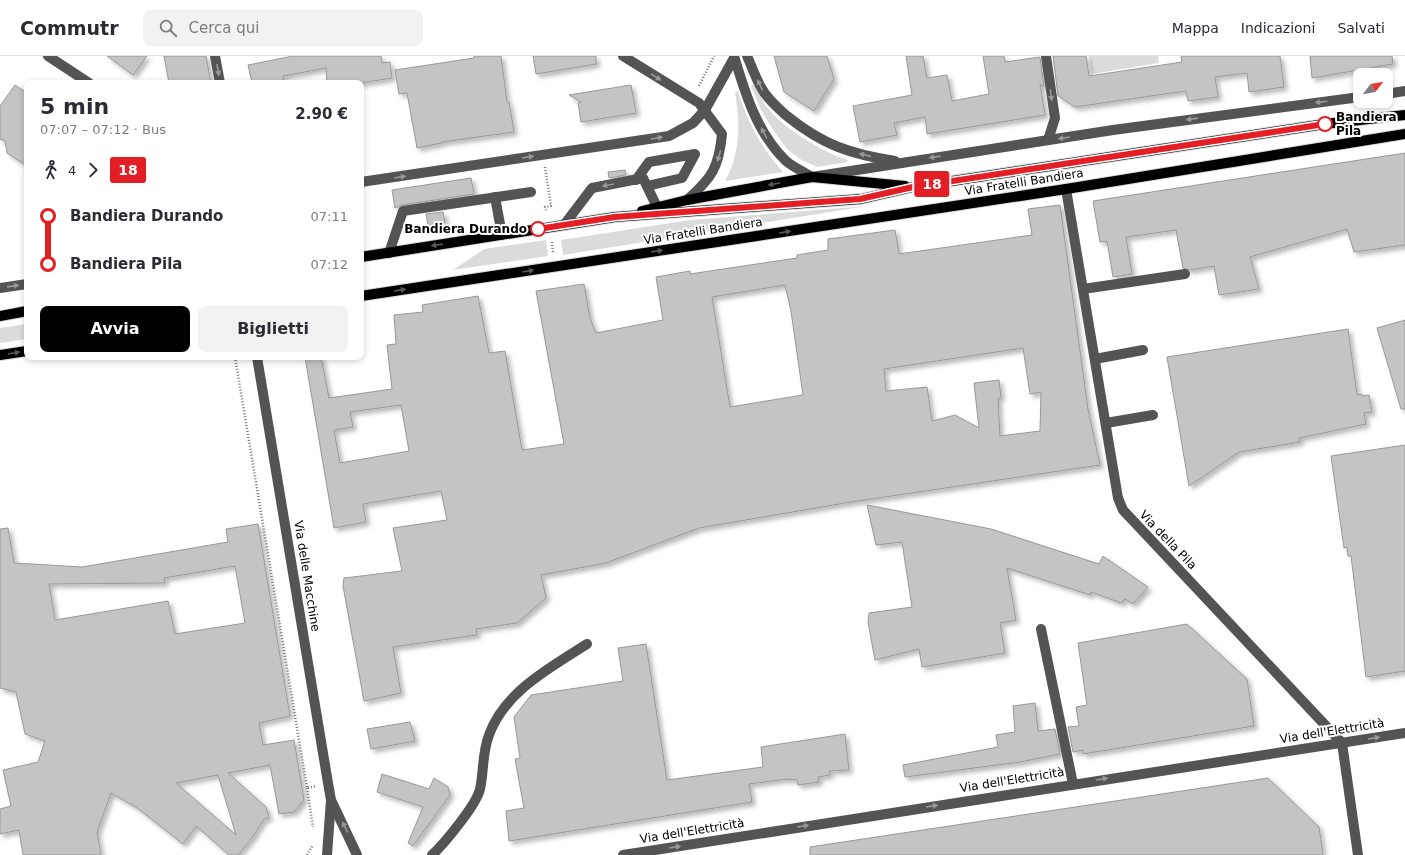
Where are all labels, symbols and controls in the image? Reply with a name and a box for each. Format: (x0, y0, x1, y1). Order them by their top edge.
search box (143, 10, 423, 46)
text: Commutr (20, 17, 119, 39)
icon: search (157, 17, 179, 39)
text: Cerca qui (189, 19, 260, 37)
text: Mappa (1172, 20, 1219, 36)
text: Indicazioni (1241, 20, 1315, 36)
text: Salvati (1337, 20, 1385, 36)
one-way arrow (215, 63, 221, 76)
north arrow (1353, 68, 1393, 108)
map controls (1353, 68, 1393, 108)
one-way arrow (650, 73, 662, 80)
one-way arrow (757, 79, 763, 90)
one-way arrow (1048, 88, 1054, 101)
text: 5 min (40, 94, 109, 119)
one-way arrow (1315, 99, 1327, 105)
text: 2.90 € (295, 105, 348, 123)
place label: Bandiera Pila (1336, 110, 1397, 138)
one-way arrow (1186, 116, 1199, 122)
marker: Bandiera Pila (1317, 116, 1333, 132)
text: 07:07 – 07:12 · Bus (40, 122, 166, 137)
one-way arrow (760, 127, 767, 139)
one-way arrow (651, 135, 663, 141)
one-way arrow (1058, 135, 1070, 141)
one-way arrow (716, 151, 722, 163)
one-way arrow (859, 152, 871, 158)
one-way arrow (522, 154, 534, 160)
one-way arrow (929, 154, 941, 160)
icon: walk (40, 159, 62, 181)
icon: forward (82, 159, 104, 181)
text: 18 (118, 162, 138, 178)
text: 4 (68, 163, 76, 178)
street label: Via Fratelli Bandiera (963, 166, 1085, 198)
line badge: 18 (914, 171, 950, 197)
one-way arrow (393, 174, 406, 180)
text: 18 (922, 176, 942, 192)
one-way arrow (768, 181, 780, 187)
one-way arrow (602, 182, 614, 188)
text: Bandiera Durando (70, 207, 223, 225)
text: 07:11 (311, 209, 348, 224)
street label: Via Fratelli Bandiera (642, 215, 764, 247)
marker: Bandiera Durando (530, 221, 546, 237)
place label: Bandiera Durando (404, 222, 527, 236)
one-way arrow (779, 229, 791, 235)
one-way arrow (431, 242, 443, 248)
one-way arrow (651, 248, 663, 254)
text: Bandiera Pila (70, 255, 182, 273)
text: 07:12 (311, 257, 348, 272)
one-way arrow (522, 268, 534, 274)
one-way arrow (7, 283, 20, 289)
one-way arrow (393, 287, 406, 293)
button: Avvia (40, 306, 190, 352)
button: Biglietti (198, 306, 348, 352)
one-way arrow (7, 350, 20, 356)
street label: Via della Pila (1136, 508, 1200, 572)
street label: Via delle Macchine (291, 520, 323, 632)
street label: Via dell'Elettricità (1279, 716, 1385, 746)
one-way arrow (1368, 735, 1380, 741)
street label: Via dell'Elettricità (959, 765, 1065, 795)
one-way arrow (1096, 776, 1108, 782)
one-way arrow (926, 803, 938, 809)
street label: Via dell'Elettricità (639, 816, 745, 846)
one-way arrow (342, 822, 348, 833)
one-way arrow (797, 823, 809, 829)
one-way arrow (669, 844, 681, 850)

